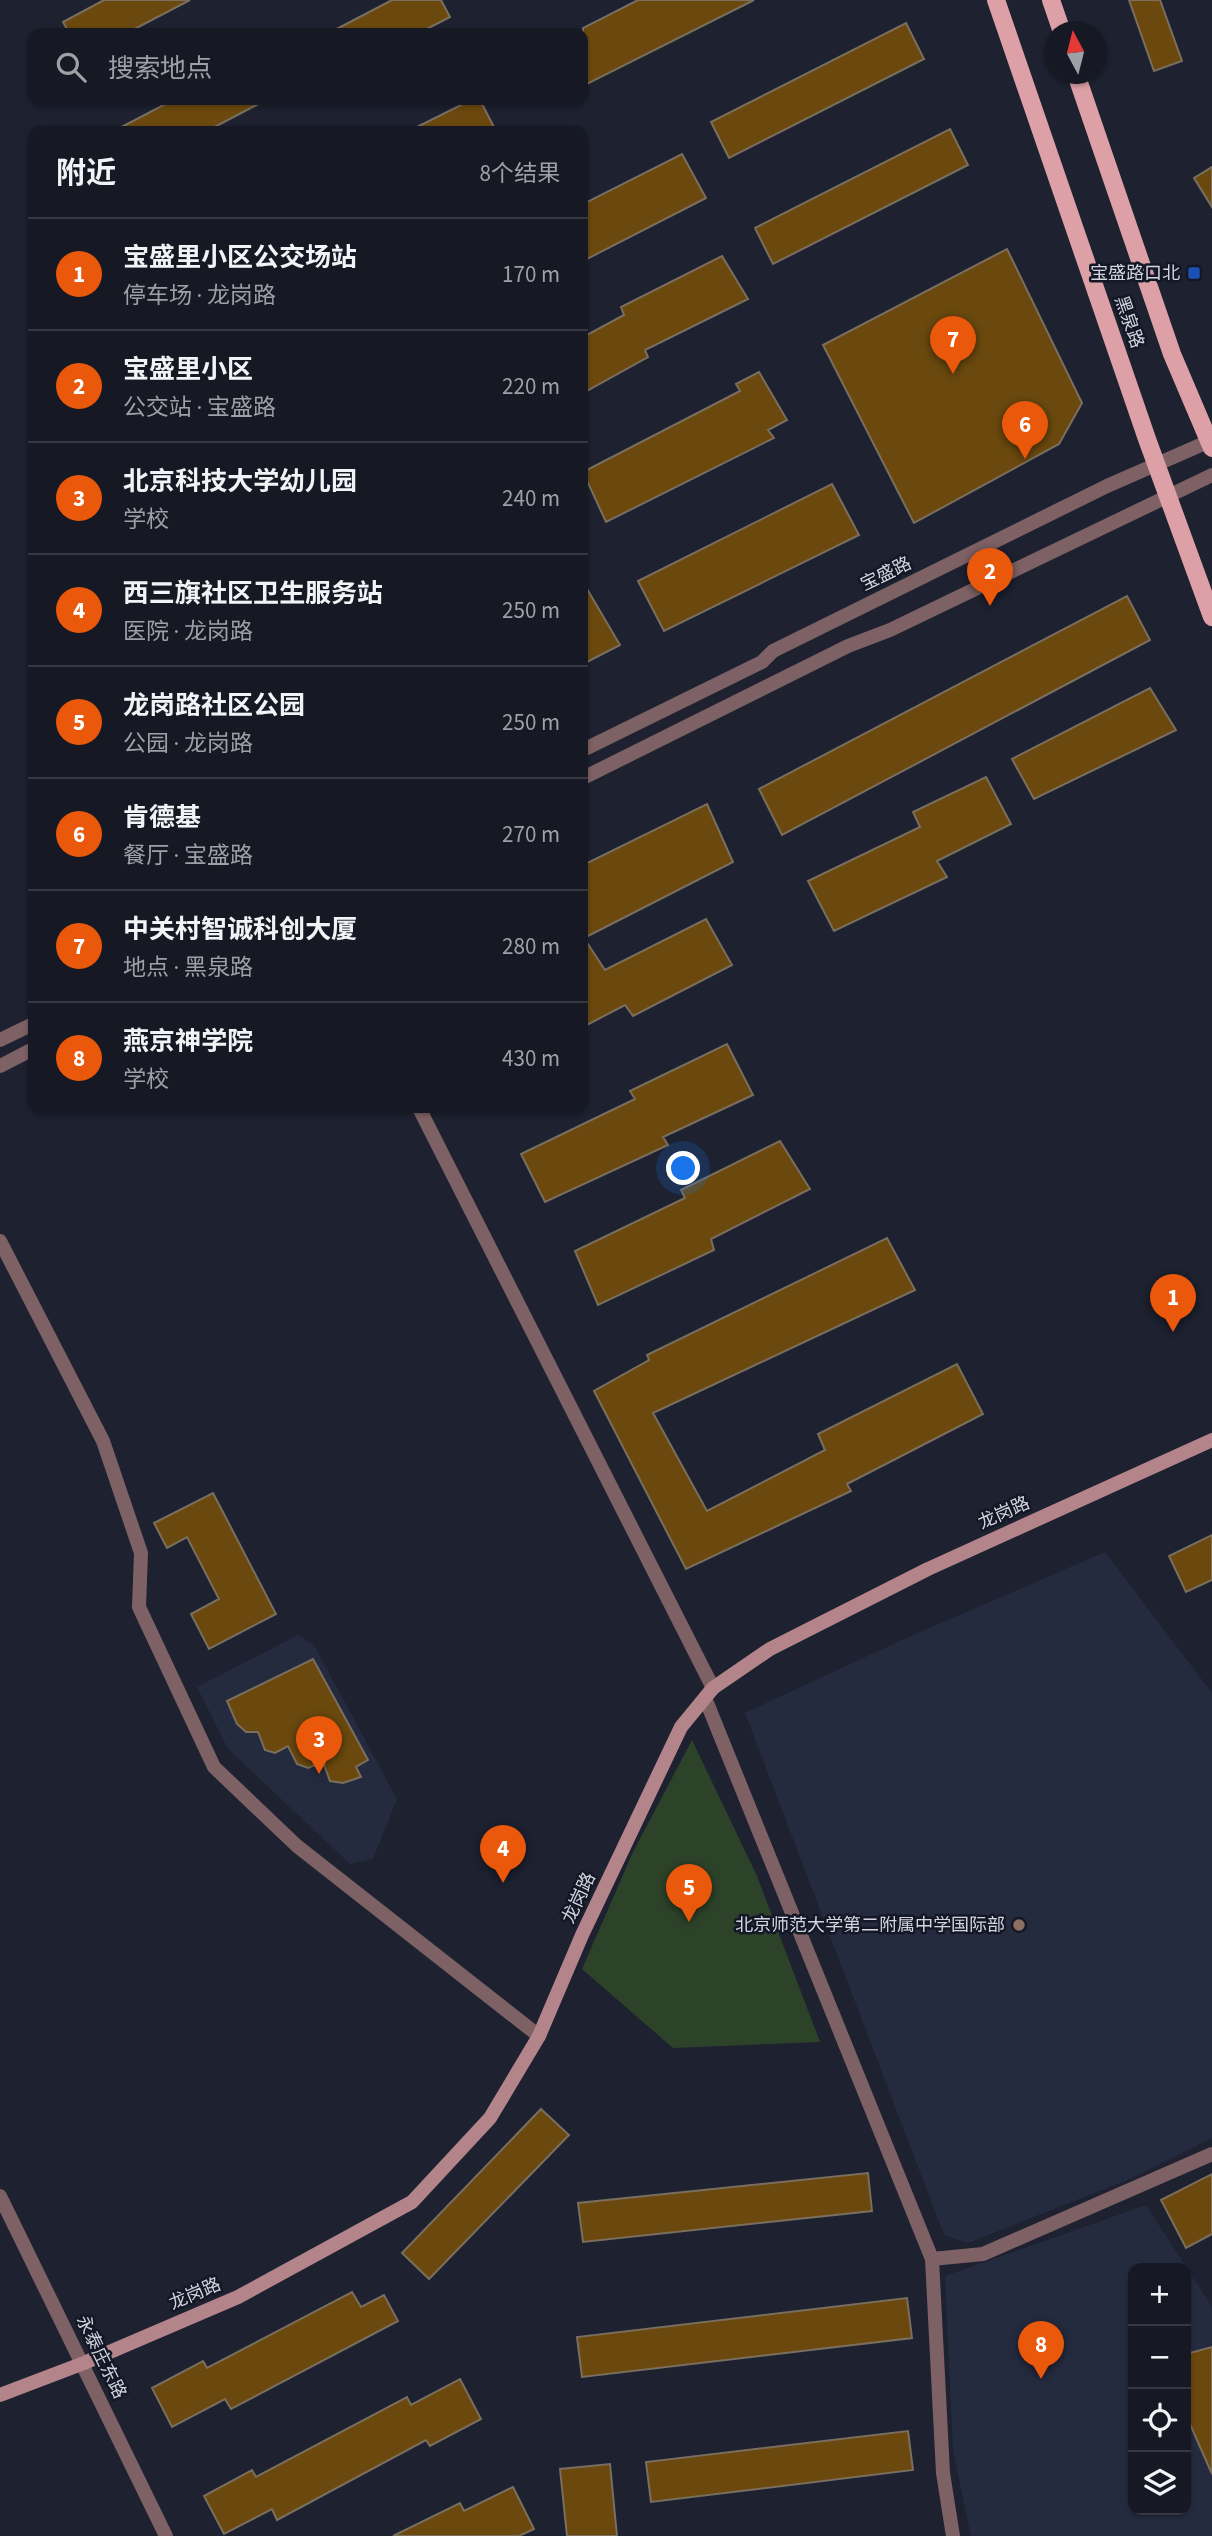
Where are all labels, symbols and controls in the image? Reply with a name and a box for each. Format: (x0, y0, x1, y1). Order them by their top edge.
north arrow (1044, 21, 1107, 84)
search box (28, 28, 588, 105)
icon: search (52, 48, 90, 86)
text: 搜索地点 (108, 50, 212, 87)
text: 附近 (56, 152, 116, 195)
text: 8个结果 (480, 157, 560, 190)
text: 宝盛里小区公交场站 (123, 239, 357, 276)
text: 1 (73, 258, 85, 291)
text: 170 m (502, 258, 560, 291)
place label: 宝盛路口北 (1090, 261, 1180, 286)
marker: 宝盛路口北 (1186, 265, 1202, 281)
text: 停车场 · 龙岗路 (123, 279, 276, 312)
street label: 黑泉路 (1108, 292, 1150, 352)
pin: 7 (930, 316, 976, 374)
text: 宝盛里小区 (123, 351, 253, 388)
text: 2 (73, 370, 85, 403)
text: 220 m (502, 370, 560, 403)
text: 公交站 · 宝盛路 (123, 391, 276, 424)
pin: 6 (1002, 401, 1048, 459)
text: 北京科技大学幼儿园 (123, 463, 357, 500)
text: 3 (73, 482, 85, 515)
text: 240 m (502, 482, 560, 515)
text: 学校 (123, 503, 169, 536)
pin: 2 (967, 548, 1013, 606)
street label: 宝盛路 (856, 551, 916, 597)
text: 西三旗社区卫生服务站 (123, 575, 383, 612)
text: 4 (73, 594, 85, 627)
text: 250 m (502, 594, 560, 627)
text: 医院 · 龙岗路 (123, 615, 253, 648)
text: 龙岗路社区公园 (123, 687, 305, 724)
text: 5 (73, 706, 85, 739)
text: 250 m (502, 706, 560, 739)
text: 公园 · 龙岗路 (123, 727, 253, 760)
text: 肯德基 (123, 799, 201, 836)
text: 6 (73, 818, 85, 851)
text: 270 m (502, 818, 560, 851)
text: 餐厅 · 宝盛路 (123, 839, 253, 872)
text: 中关村智诚科创大厦 (123, 911, 357, 948)
text: 7 (73, 930, 85, 963)
text: 280 m (502, 930, 560, 963)
text: 地点 · 黑泉路 (123, 951, 253, 984)
text: 燕京神学院 (123, 1023, 253, 1060)
text: 8 (73, 1042, 85, 1075)
text: 430 m (502, 1042, 560, 1075)
text: 学校 (123, 1063, 169, 1096)
your location (666, 1151, 700, 1185)
pin: 1 (1150, 1274, 1196, 1332)
street label: 龙岗路 (974, 1491, 1034, 1535)
pin: 3 (296, 1716, 342, 1774)
pin: 4 (480, 1825, 526, 1883)
pin: 5 (666, 1864, 712, 1922)
street label: 龙岗路 (556, 1868, 602, 1928)
place label: 北京师范大学第二附属中学国际部 (735, 1913, 1005, 1938)
marker: 北京师范大学第二附属中学国际部 (1011, 1917, 1027, 1933)
map controls (1128, 2263, 1191, 2515)
button: + (1128, 2263, 1191, 2326)
street label: 龙岗路 (165, 2272, 225, 2316)
street label: 永泰庄东路 (70, 2311, 132, 2403)
pin: 8 (1018, 2321, 1064, 2379)
button: − (1128, 2326, 1191, 2389)
button: locate (1128, 2389, 1191, 2452)
button: layers (1128, 2452, 1191, 2515)

